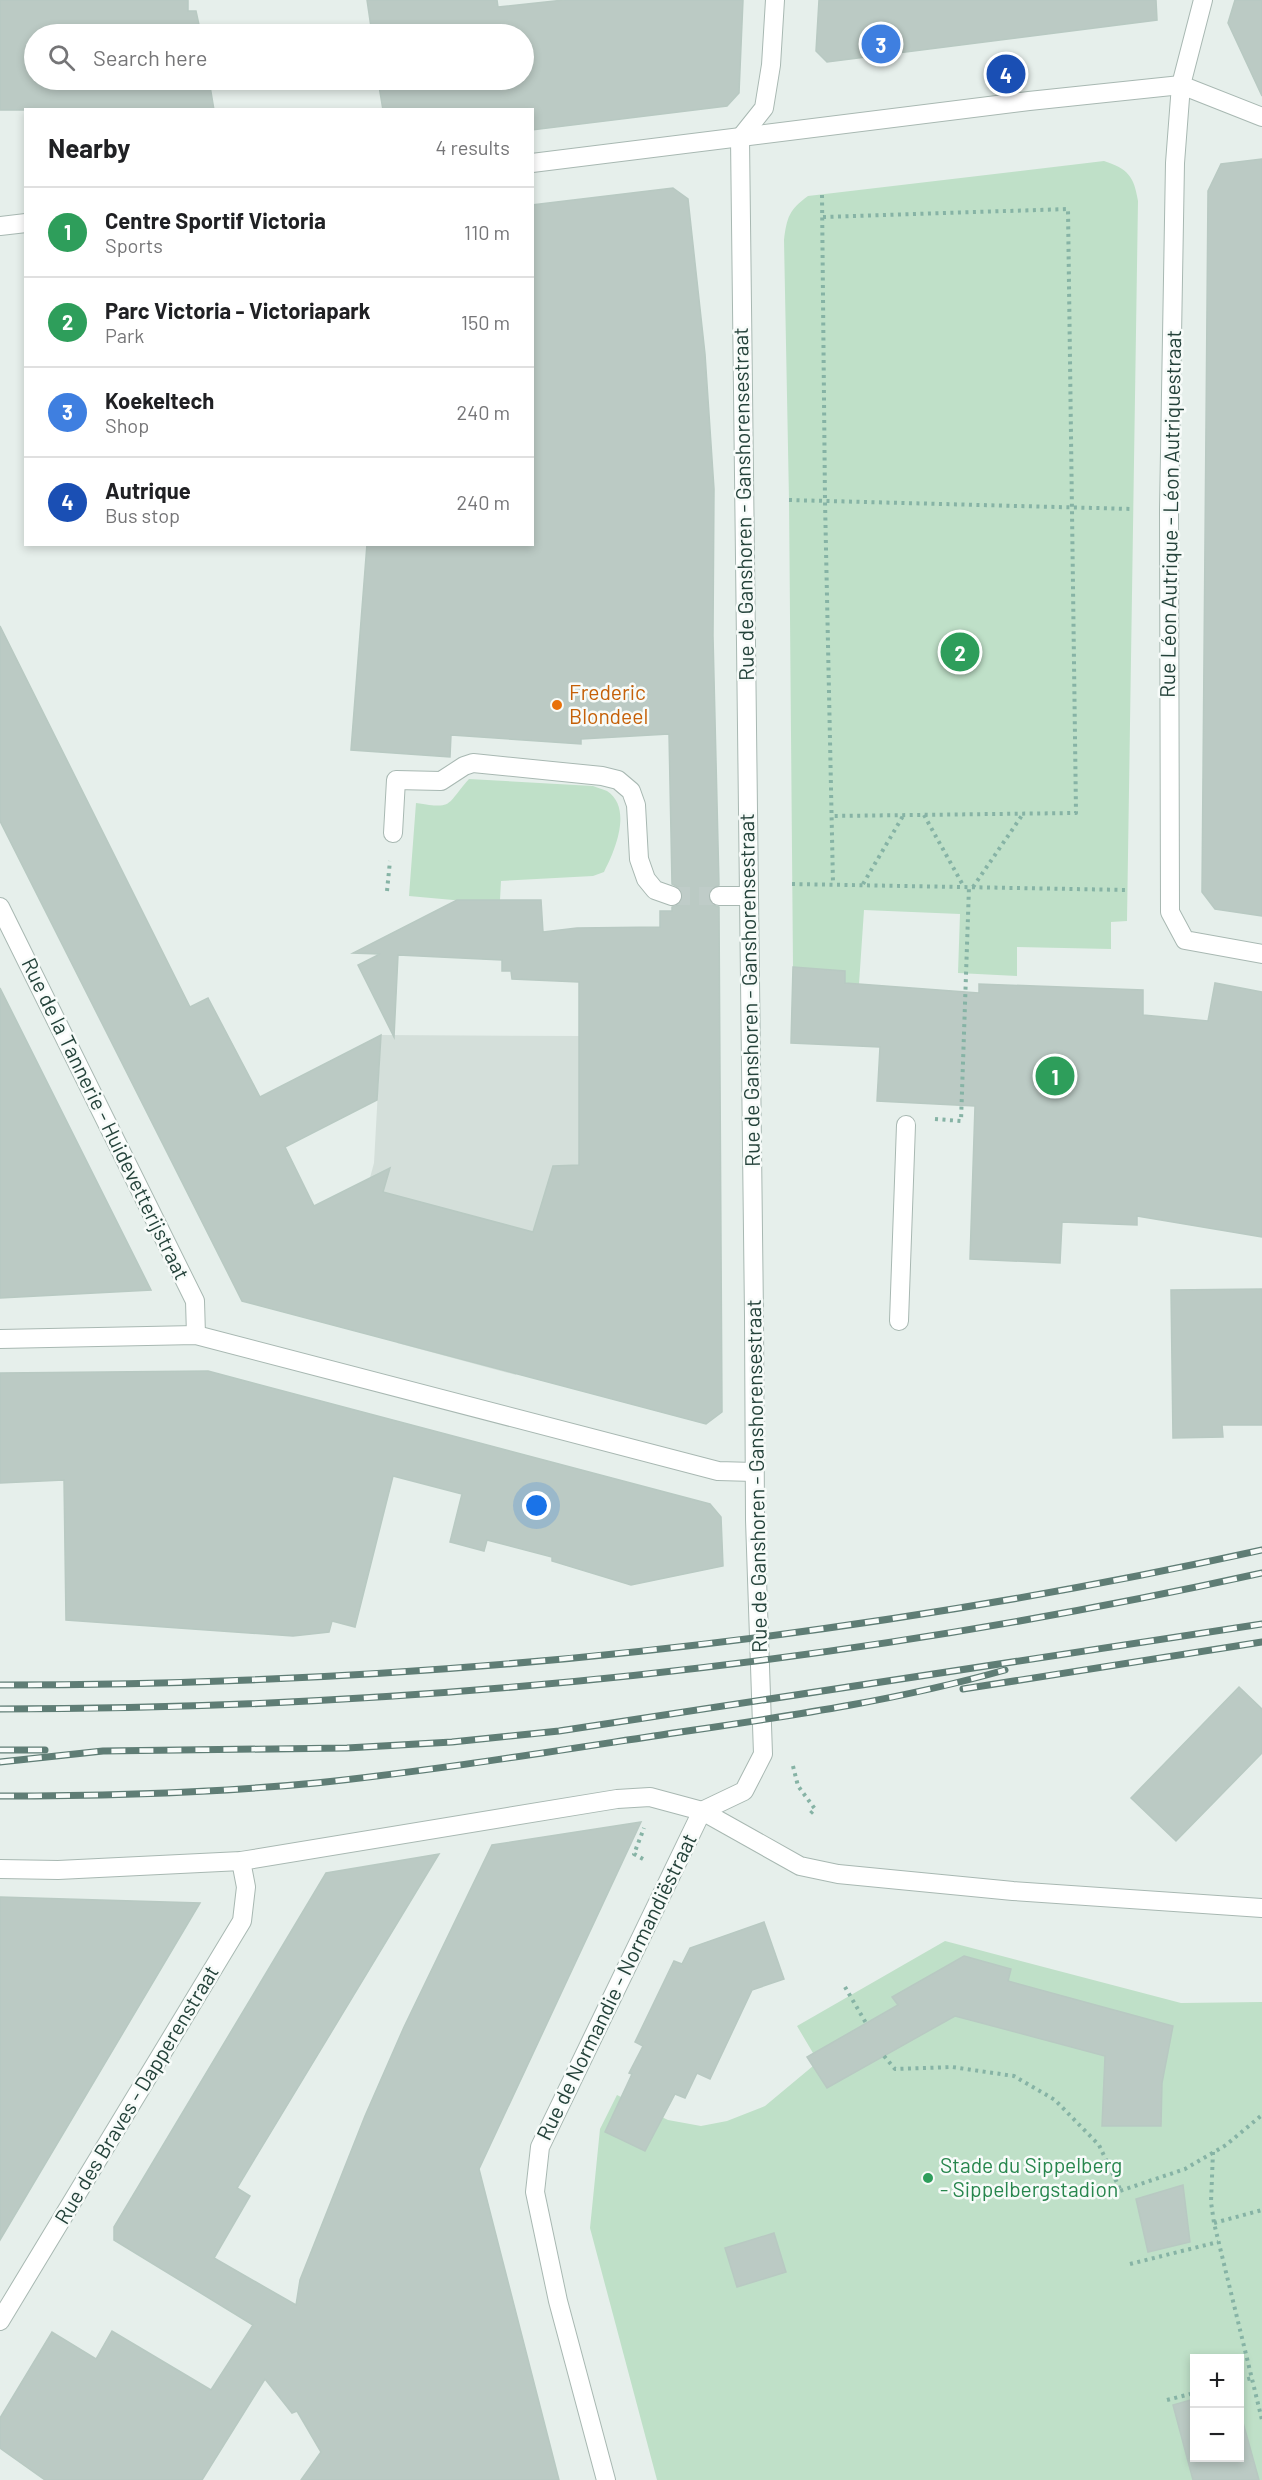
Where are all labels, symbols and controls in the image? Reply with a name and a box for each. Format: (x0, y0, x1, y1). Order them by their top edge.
pin: 3 (862, 22, 900, 66)
search box (24, 24, 534, 90)
icon: search (45, 41, 78, 74)
text: Search here (93, 44, 207, 70)
pin: 4 (986, 52, 1026, 97)
text: Nearby (48, 132, 130, 163)
text: 4 results (435, 135, 510, 159)
text: Centre Sportif Victoria (105, 207, 326, 233)
text: 1 (64, 220, 71, 244)
text: 110 m (464, 220, 510, 244)
text: Sports (105, 233, 163, 257)
text: Parc Victoria - Victoriapark (105, 297, 370, 323)
text: 2 (62, 310, 73, 334)
text: 150 m (461, 310, 510, 334)
text: Park (105, 323, 144, 347)
street label: Rue de Ganshoren - Ganshorensestraat (727, 327, 758, 681)
street label: Rue Léon Autrique - Léon Autriquestraat (1154, 330, 1185, 698)
text: Koekeltech (105, 387, 214, 413)
text: 3 (62, 400, 73, 424)
text: 240 m (456, 400, 510, 424)
text: Shop (105, 413, 149, 437)
text: Autrique (105, 477, 191, 503)
text: 4 (61, 490, 74, 514)
text: 240 m (456, 490, 510, 514)
text: Bus stop (105, 503, 180, 527)
pin: 2 (940, 630, 980, 674)
place label: Frederic Blondeel (569, 679, 648, 728)
marker: Frederic Blondeel (550, 698, 564, 712)
street label: Rue de Ganshoren - Ganshorensestraat (733, 813, 764, 1167)
street label: Rue de la Tannerie - Huidevetterijstraat (17, 953, 195, 1283)
pin: 1 (1036, 1054, 1074, 1098)
street label: Rue de Ganshoren - Ganshorensestraat (740, 1299, 771, 1653)
your location (522, 1491, 551, 1520)
street label: Rue de Normandie - Normandiëstraat (530, 1829, 701, 2144)
street label: Rue des Braves - Dapperenstraat (48, 1960, 223, 2228)
place label: Stade du Sippelberg - Sippelbergstadion (940, 2152, 1122, 2201)
marker: Stade du Sippelberg - Sippelbergstadion (921, 2171, 935, 2185)
map controls (1190, 2354, 1244, 2462)
button: + (1190, 2354, 1244, 2408)
button: − (1190, 2408, 1244, 2462)

